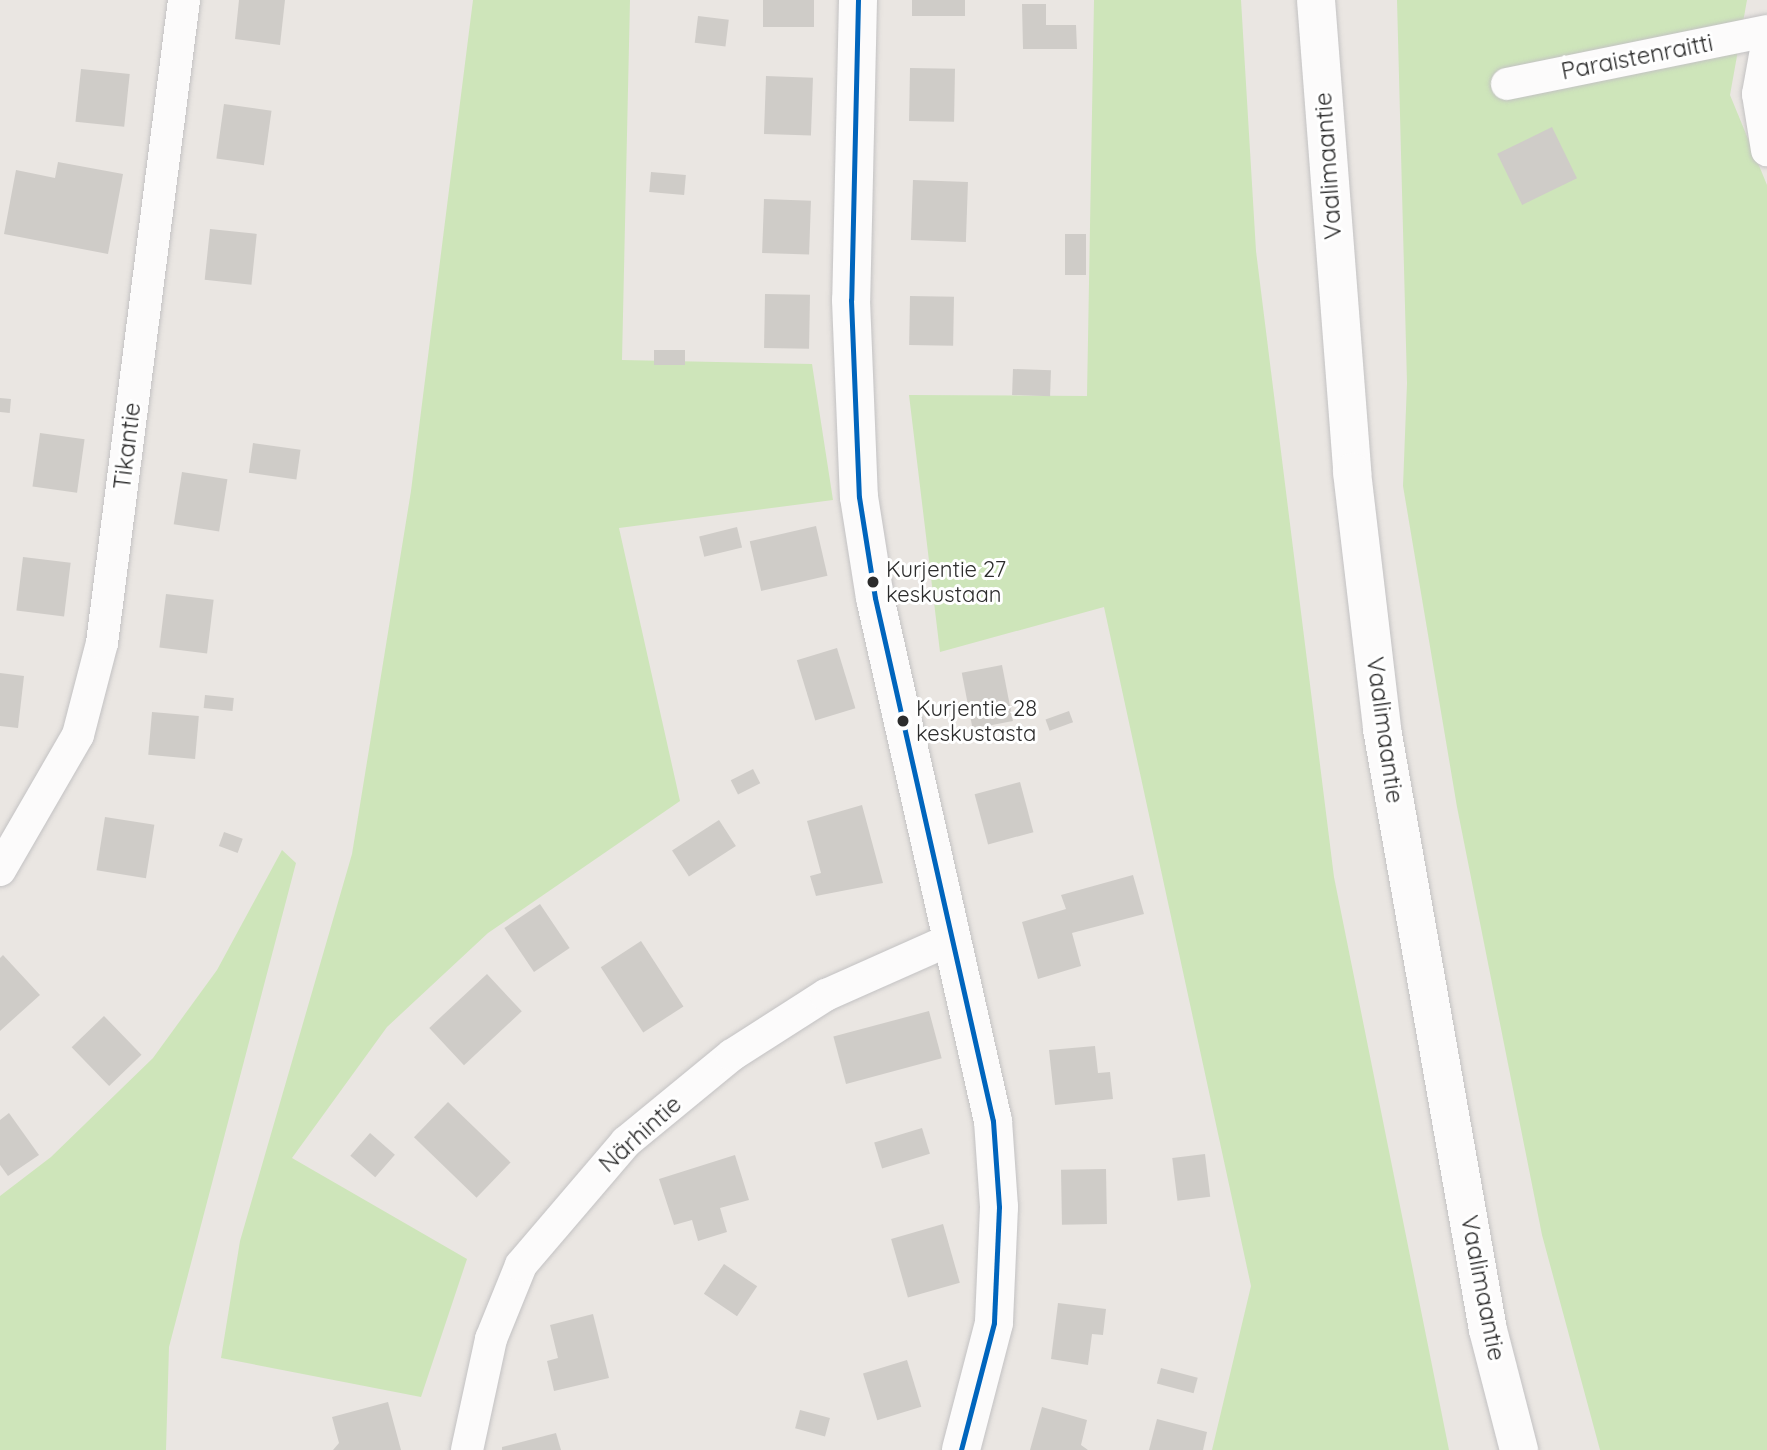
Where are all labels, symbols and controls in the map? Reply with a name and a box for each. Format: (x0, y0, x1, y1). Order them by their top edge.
street label: Paraistenraitti (1559, 28, 1715, 86)
street label: Vaalimaantie (1308, 91, 1348, 241)
street label: Tikantie (107, 401, 147, 491)
place label: Kurjentie 27 keskustaan (886, 556, 1006, 608)
marker: Kurjentie 27 keskustaan (866, 575, 880, 589)
street label: Vaalimaantie (1360, 655, 1410, 805)
place label: Kurjentie 28 keskustasta (916, 695, 1037, 746)
marker: Kurjentie 28 keskustasta (896, 714, 910, 728)
street label: Närhintie (593, 1090, 687, 1178)
street label: Vaalimaantie (1455, 1213, 1511, 1363)

